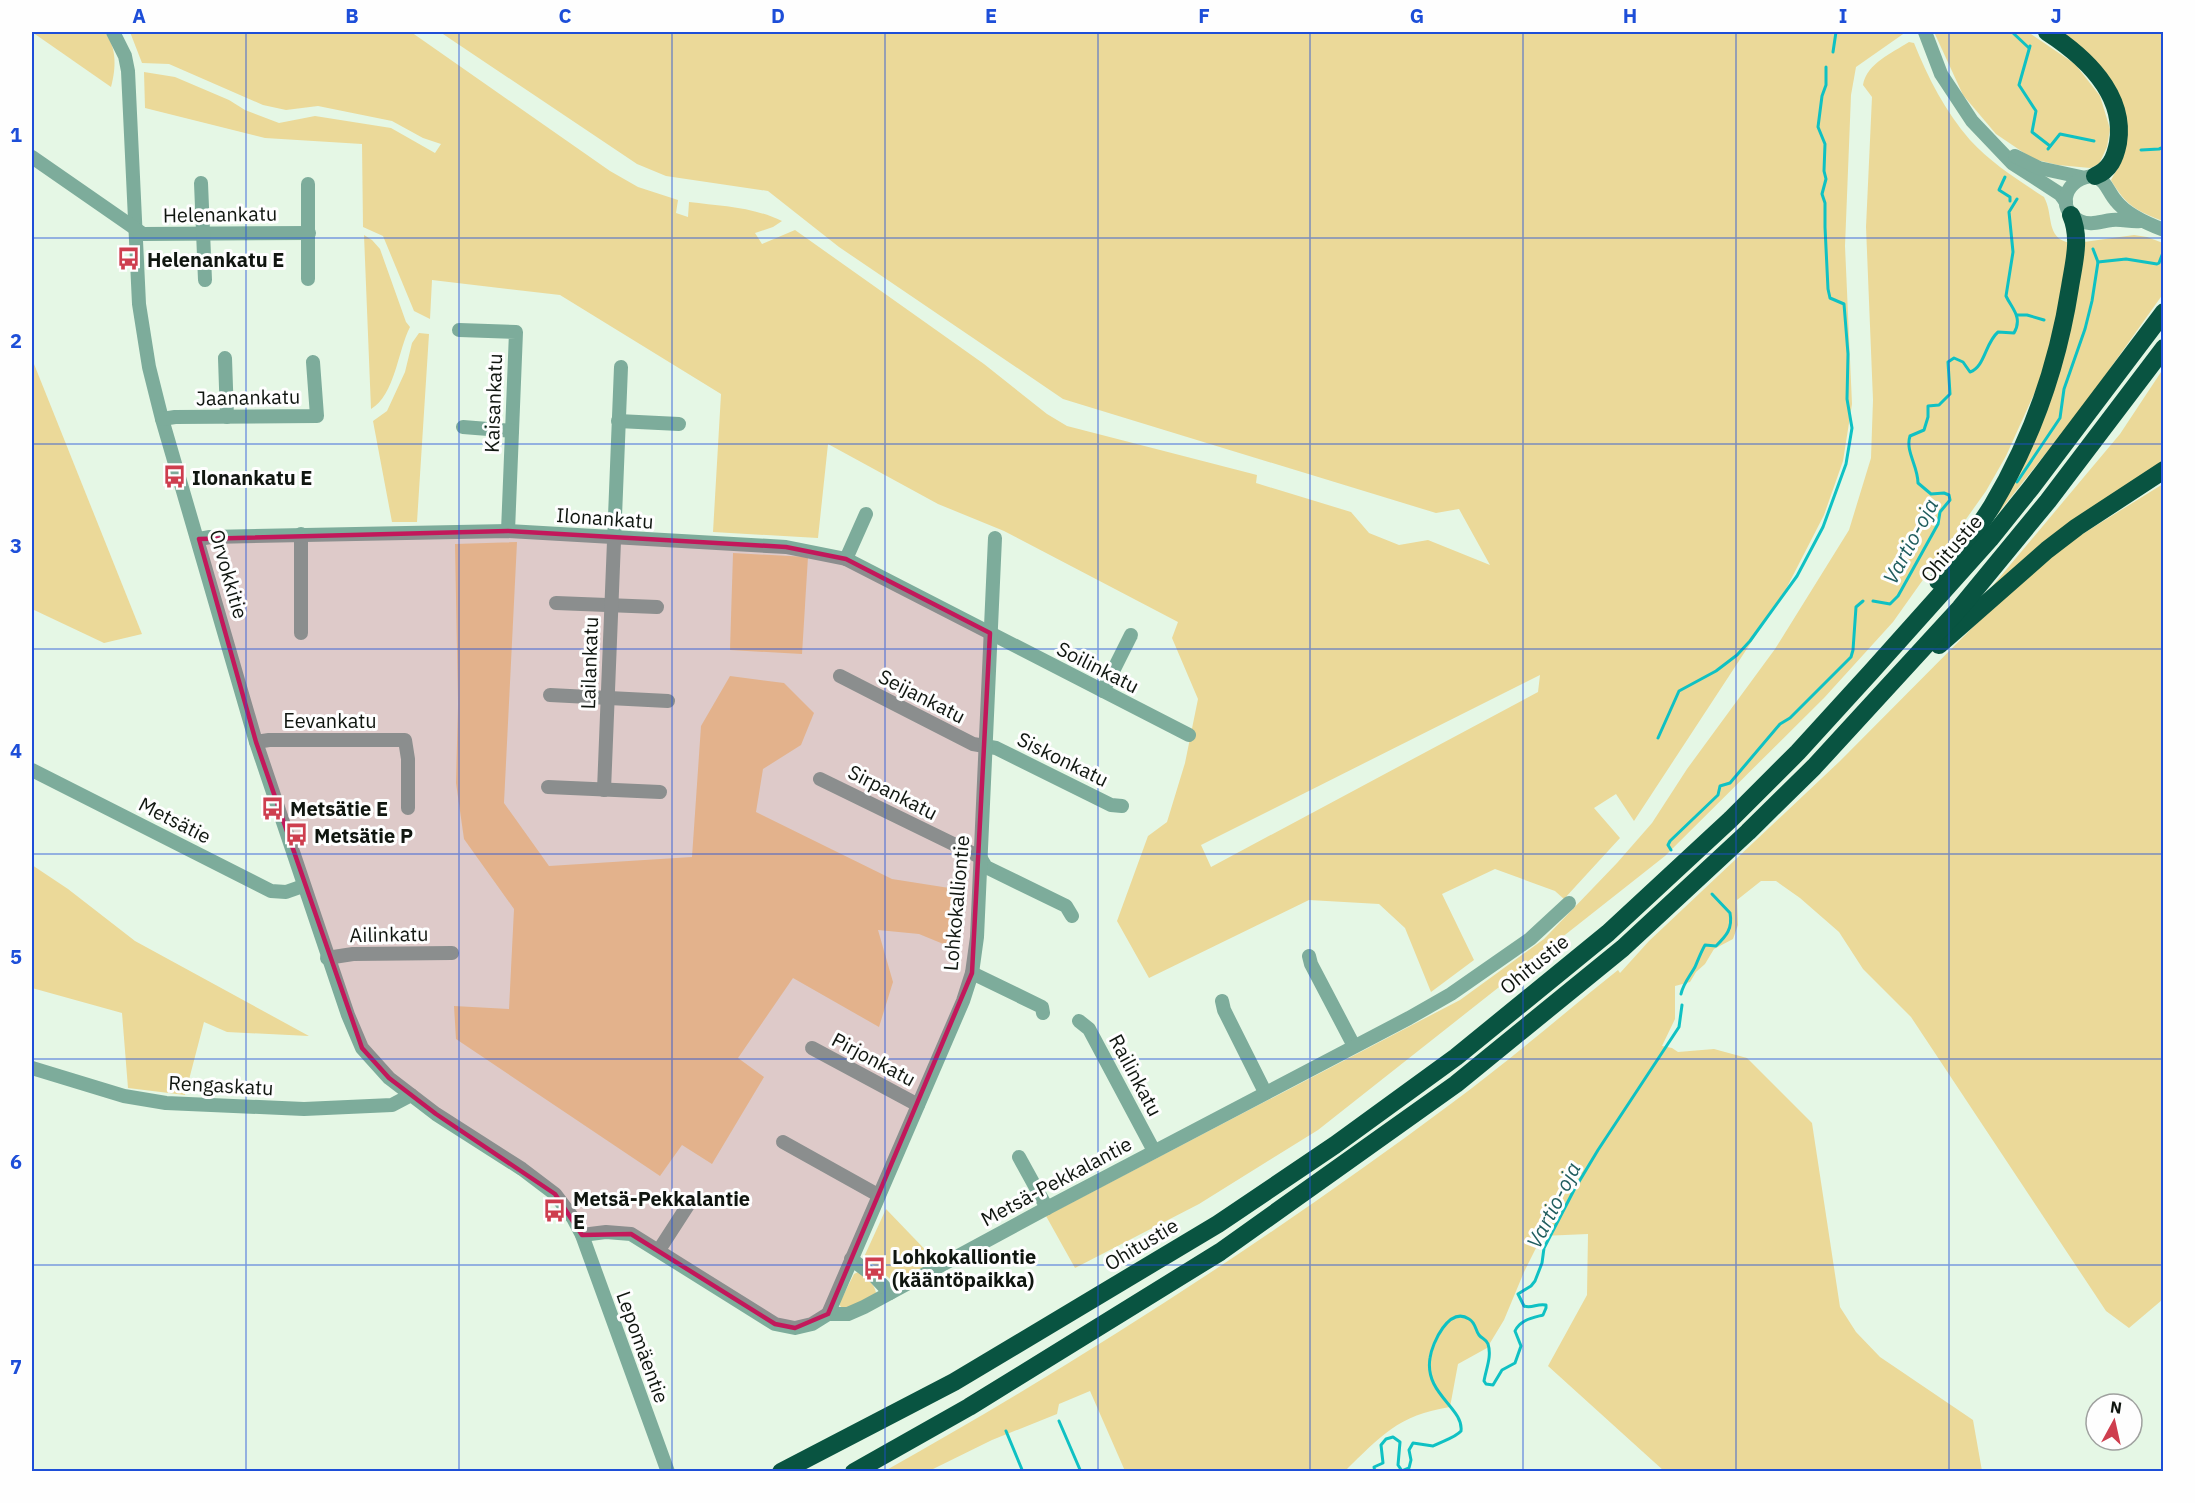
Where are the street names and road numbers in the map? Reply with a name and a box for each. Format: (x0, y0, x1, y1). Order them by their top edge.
street label: Helenankatu (163, 200, 277, 228)
street label: Kaisankatu (478, 353, 508, 453)
street label: Jaanankatu (196, 383, 300, 411)
street label: Ilonankatu (555, 501, 655, 535)
street label: Ohitustie (1914, 508, 1988, 588)
street label: Orvokkitie (203, 526, 255, 622)
street label: Lailankatu (574, 616, 604, 710)
street label: Soilinkatu (1052, 635, 1144, 699)
street label: Seijankatu (874, 663, 970, 729)
street label: Eevankatu (283, 707, 377, 734)
street label: Siskonkatu (1013, 725, 1113, 793)
street label: Sirpankatu (844, 758, 942, 826)
street label: Metsätie (134, 790, 216, 850)
street label: Lohkokalliontie (937, 834, 975, 972)
street label: Ailinkatu (349, 920, 429, 948)
street label: Ohitustie (1494, 928, 1574, 1000)
street label: Pirjonkatu (827, 1026, 921, 1092)
street label: Railinkatu (1103, 1029, 1169, 1121)
street label: Rengaskatu (168, 1069, 274, 1101)
street label: Metsä-Pekkalantie (976, 1130, 1136, 1232)
street label: Ohitustie (1099, 1211, 1183, 1277)
street label: Lepomäentie (610, 1287, 676, 1407)

